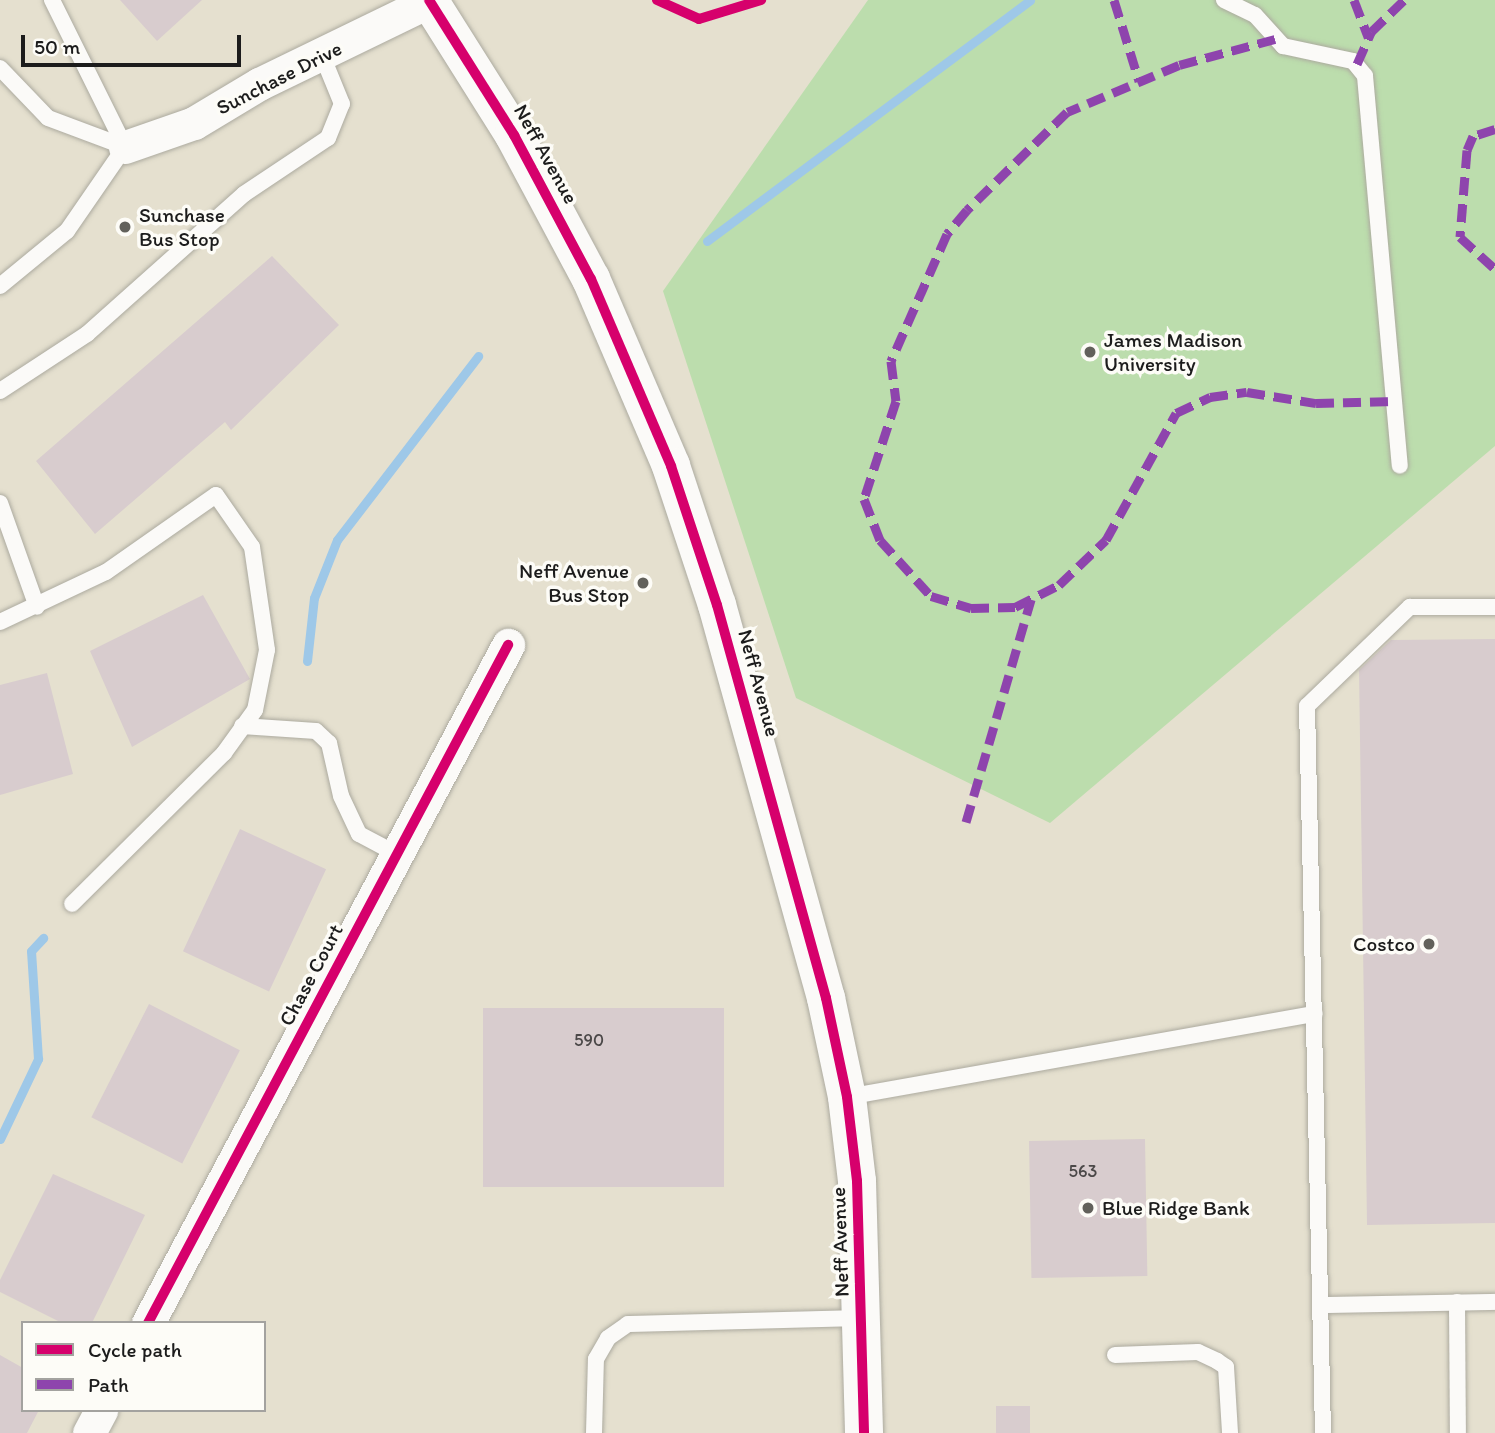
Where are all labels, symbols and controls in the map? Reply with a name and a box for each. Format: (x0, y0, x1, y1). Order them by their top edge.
scale bar (24, 21, 245, 65)
text: 50 m (34, 34, 80, 59)
street label: Sunchase Drive (212, 35, 346, 121)
street label: Neff Avenue (508, 100, 584, 208)
place label: Sunchase Bus Stop (139, 202, 225, 252)
marker: Sunchase Bus Stop (117, 219, 133, 235)
place label: James Madison University (1104, 327, 1243, 377)
marker: James Madison University (1082, 344, 1098, 360)
place label: Neff Avenue Bus Stop (519, 558, 629, 608)
marker: Neff Avenue Bus Stop (635, 575, 651, 591)
street label: Neff Avenue (733, 627, 785, 739)
street label: Chase Court (274, 920, 348, 1030)
place label: Costco (1353, 931, 1415, 957)
marker: Costco (1421, 936, 1437, 952)
house number: 590 (574, 1029, 604, 1051)
house number: 563 (1069, 1160, 1097, 1182)
street label: Neff Avenue (825, 1187, 855, 1297)
place label: Blue Ridge Bank (1102, 1195, 1250, 1221)
marker: Blue Ridge Bank (1080, 1200, 1096, 1216)
legend (21, 1321, 266, 1412)
text: Cycle path (88, 1337, 182, 1362)
text: Path (88, 1372, 129, 1397)

